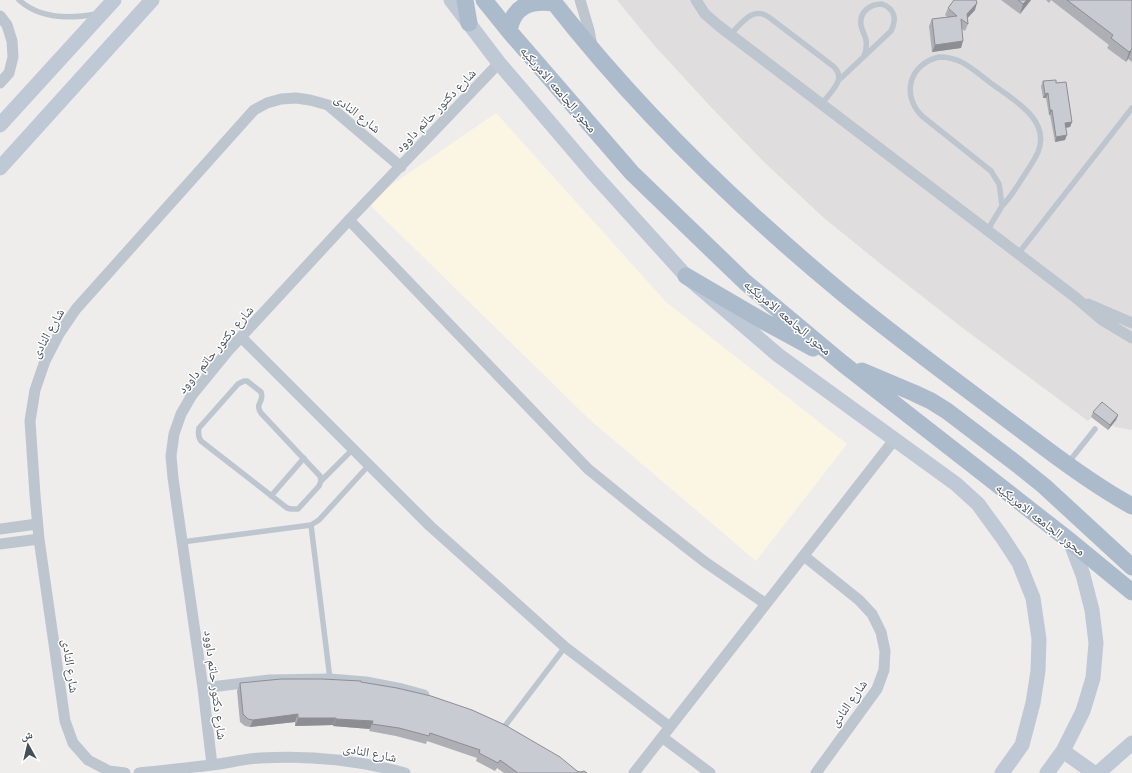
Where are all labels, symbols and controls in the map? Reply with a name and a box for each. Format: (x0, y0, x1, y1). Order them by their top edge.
street label: محور الجامعه الامريكيه (516, 43, 600, 136)
street label: شارع دكتور حاتم داوود (392, 66, 480, 156)
street label: شارع النادى (330, 91, 384, 138)
street label: محور الجامعه الامريكيه (740, 277, 834, 359)
street label: شارع دكتور حاتم داوود (174, 302, 258, 398)
street label: شارع النادى (28, 306, 69, 362)
street label: محور الجامعه الامريكيه (992, 480, 1088, 560)
street label: شارع دكتور حاتم داوود (199, 630, 230, 741)
street label: شارع النادى (57, 638, 82, 694)
street label: شارع النادى (827, 677, 872, 731)
north arrow (8, 725, 48, 765)
text: ش (20, 728, 34, 744)
street label: شارع النادى (341, 740, 398, 767)

